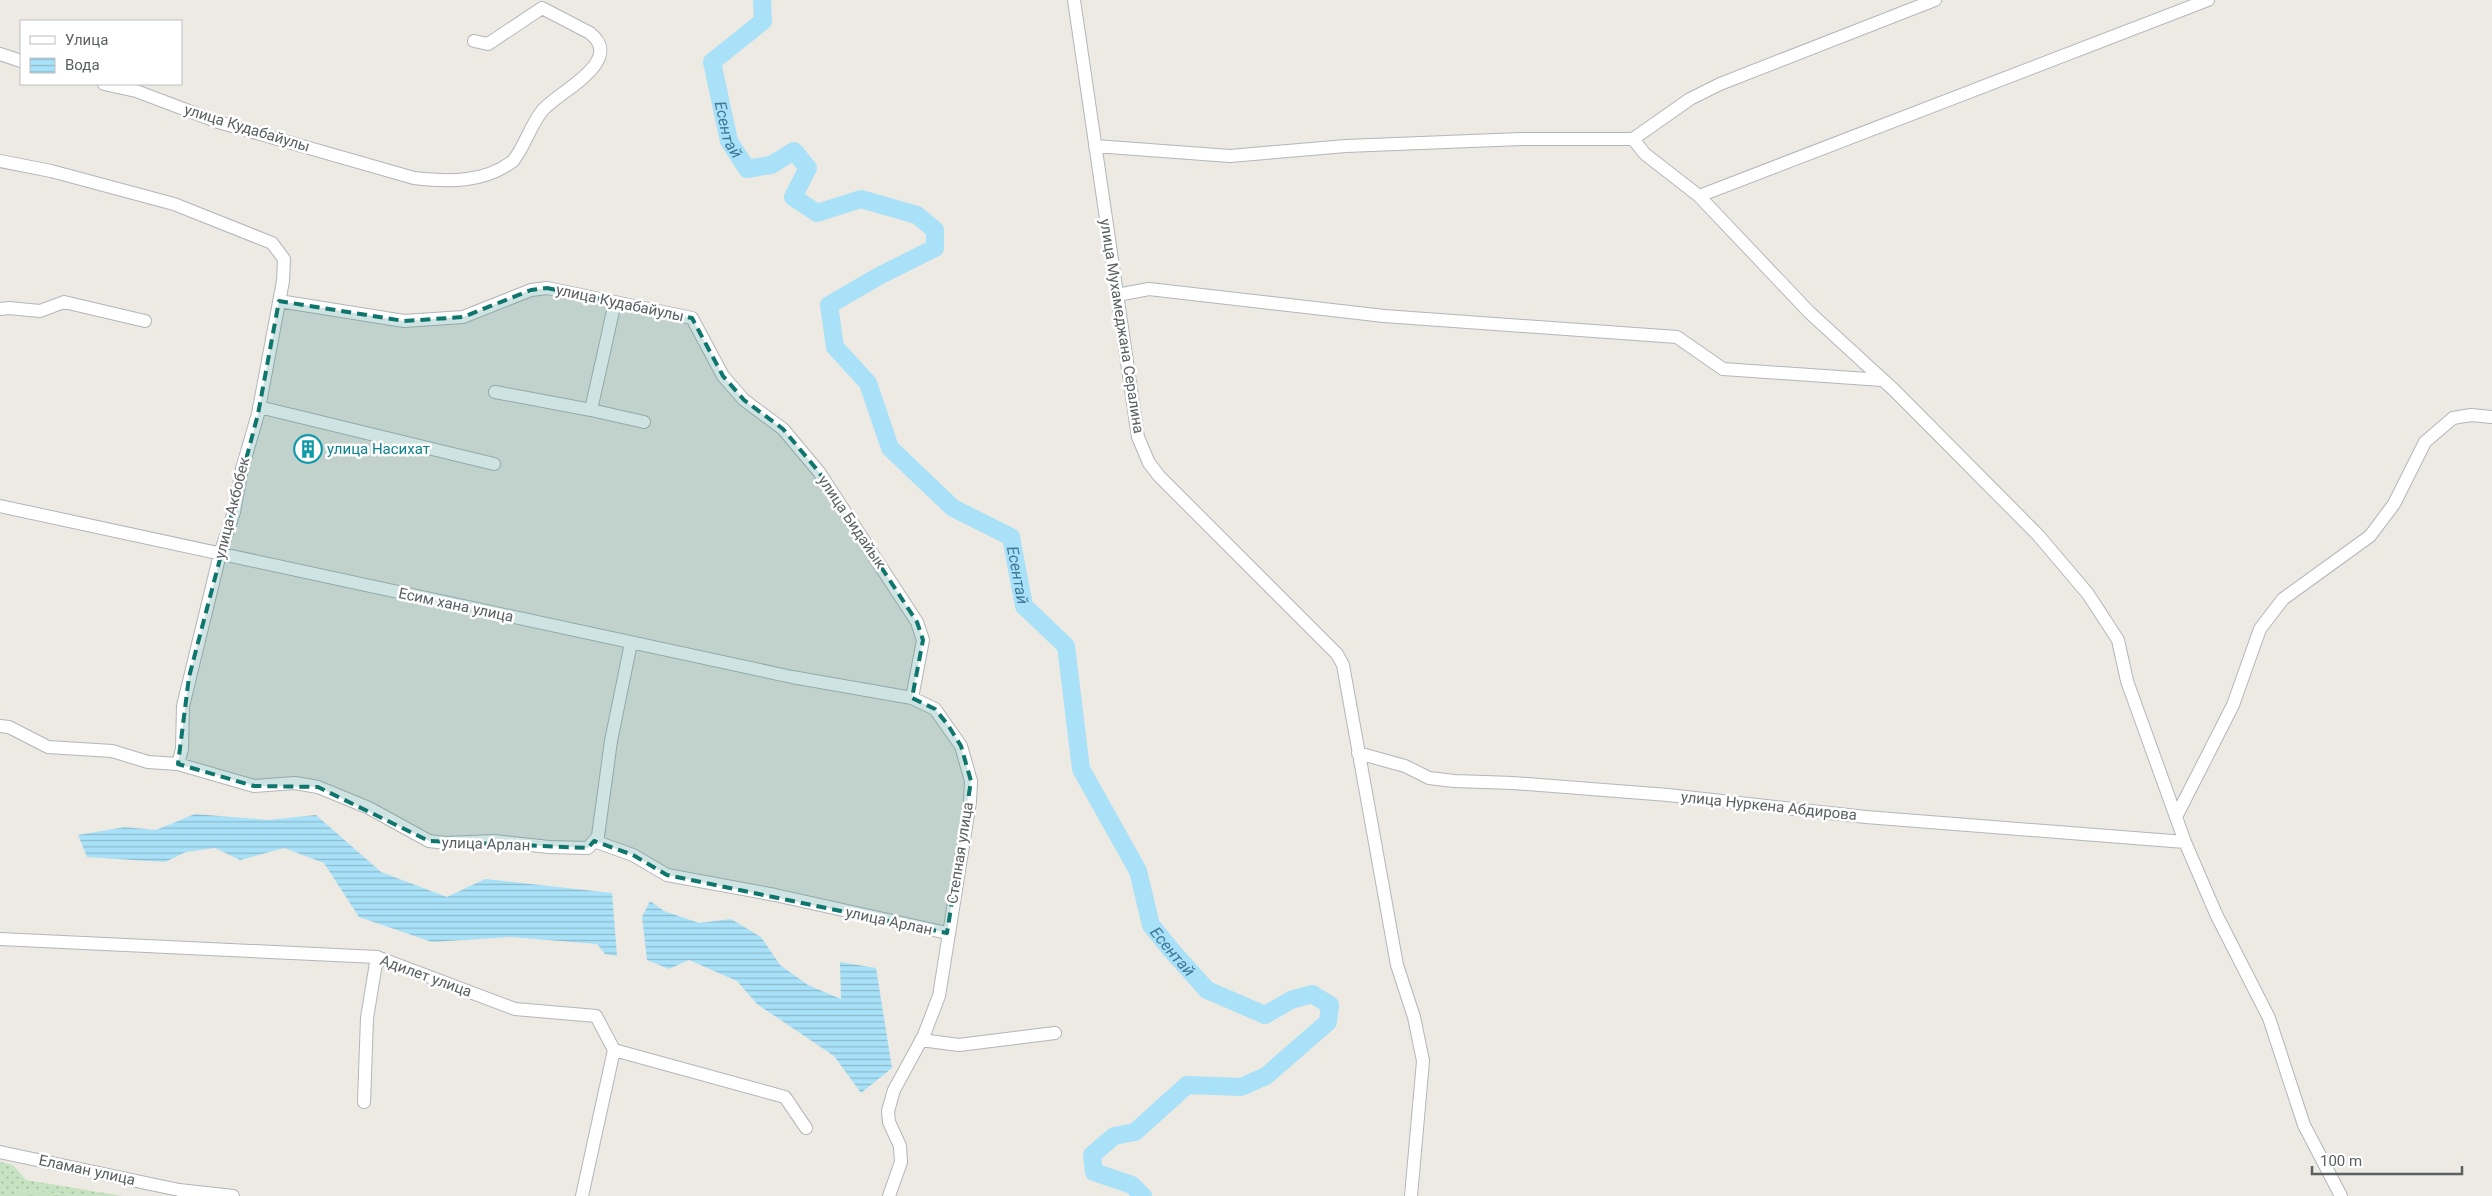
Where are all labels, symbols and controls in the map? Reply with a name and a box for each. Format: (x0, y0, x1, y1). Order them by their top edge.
legend (20, 20, 182, 85)
text: Улица (65, 31, 108, 49)
text: Вода (65, 56, 100, 74)
water label: Есентай (711, 99, 746, 162)
street label: улица Кудабайулы (182, 100, 312, 156)
street label: улица Мухамеджана Сералина (1096, 217, 1148, 435)
street label: улица Кудабайулы (554, 281, 686, 325)
building icon: улица Насихат (293, 434, 323, 464)
place label: улица Насихат (327, 440, 430, 458)
street label: улица Акбобек (211, 455, 253, 561)
street label: улица Бидайык (814, 472, 890, 572)
water label: Есентай (1003, 544, 1032, 606)
street label: Есим хана улица (397, 584, 515, 626)
street label: улица Нуркена Абдирова (1680, 788, 1858, 824)
street label: Степная улица (943, 801, 977, 905)
street label: улица Арлан (441, 833, 531, 855)
street label: улица Арлан (844, 903, 934, 939)
water label: Есентай (1146, 923, 1199, 980)
street label: Адилет улица (378, 951, 474, 1001)
scale bar (2312, 1144, 2462, 1176)
street label: Еламан улица (37, 1151, 137, 1189)
text: 100 m (2320, 1152, 2362, 1170)

